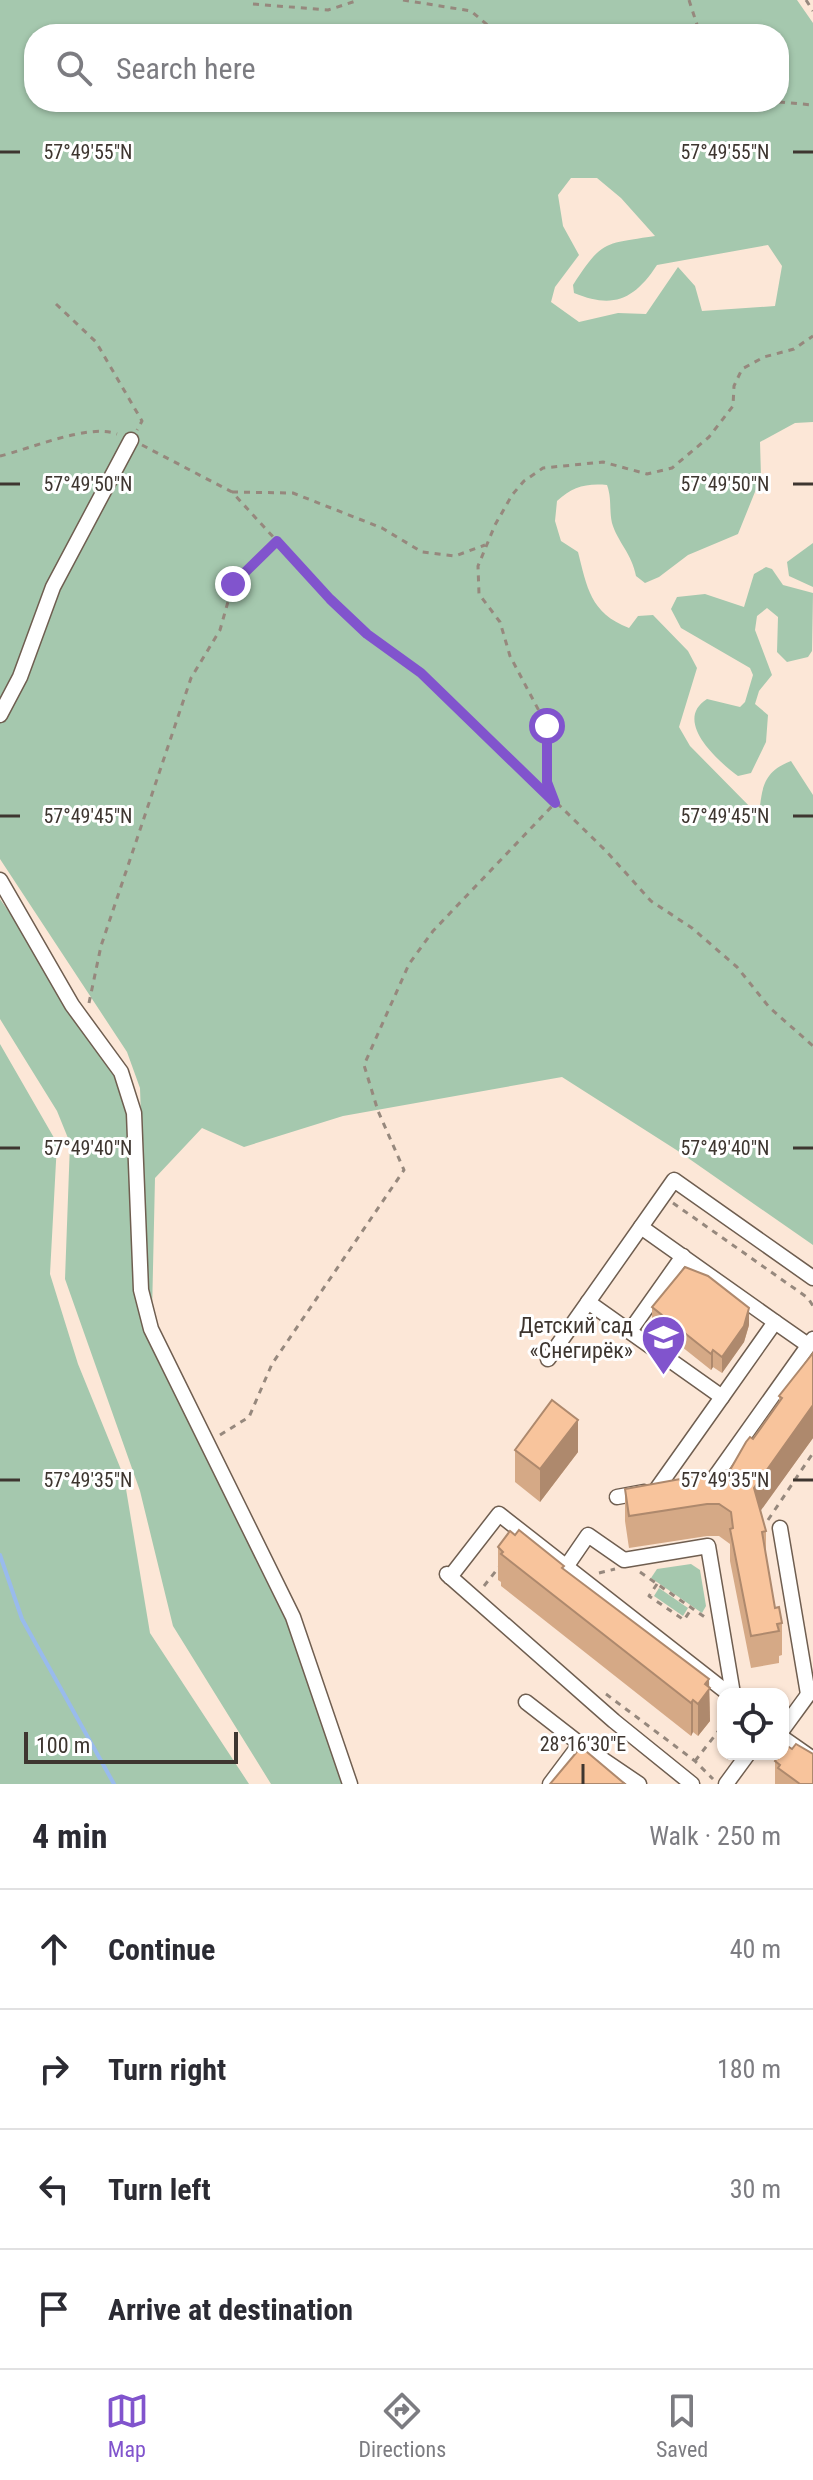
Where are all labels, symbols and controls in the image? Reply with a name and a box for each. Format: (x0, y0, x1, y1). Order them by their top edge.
search box (24, 24, 789, 112)
icon: search (52, 46, 96, 90)
text: Search here (116, 51, 256, 86)
text: 57°49'55"N (43, 140, 133, 164)
text: 57°49'55"N (680, 140, 770, 164)
text: 57°49'50"N (43, 472, 133, 496)
text: 57°49'50"N (680, 472, 770, 496)
route end (215, 566, 251, 602)
route start (529, 708, 565, 744)
text: 57°49'45"N (43, 804, 133, 828)
text: 57°49'45"N (680, 804, 770, 828)
text: 57°49'40"N (43, 1136, 133, 1160)
text: 57°49'40"N (680, 1136, 770, 1160)
place label: Детский сад «Снегирёк» (519, 1313, 633, 1363)
school or university icon: Детский сад «Снегирёк» (640, 1314, 688, 1377)
text: 57°49'35"N (43, 1468, 133, 1492)
text: 57°49'35"N (680, 1468, 770, 1492)
map controls (717, 1688, 789, 1760)
button: locate (717, 1688, 789, 1760)
scale bar (24, 1728, 238, 1764)
text: 28°16'30"E (540, 1732, 626, 1756)
text: 100 m (36, 1733, 90, 1758)
text: 4 min (32, 1816, 108, 1856)
text: Walk · 250 m (649, 1821, 781, 1851)
icon: ahead (32, 1927, 76, 1971)
text: Continue (108, 1932, 215, 1967)
text: 40 m (730, 1934, 781, 1964)
icon: right (32, 2047, 76, 2091)
text: Turn right (108, 2052, 226, 2087)
text: 180 m (717, 2054, 781, 2084)
icon: left (32, 2167, 76, 2211)
text: Turn left (108, 2172, 211, 2207)
text: 30 m (730, 2174, 781, 2204)
icon: arrive (32, 2287, 76, 2331)
text: Arrive at destination (108, 2292, 353, 2327)
tab: Map (105, 2389, 149, 2462)
tab: Directions (358, 2389, 446, 2462)
tab: Saved (656, 2389, 708, 2462)

